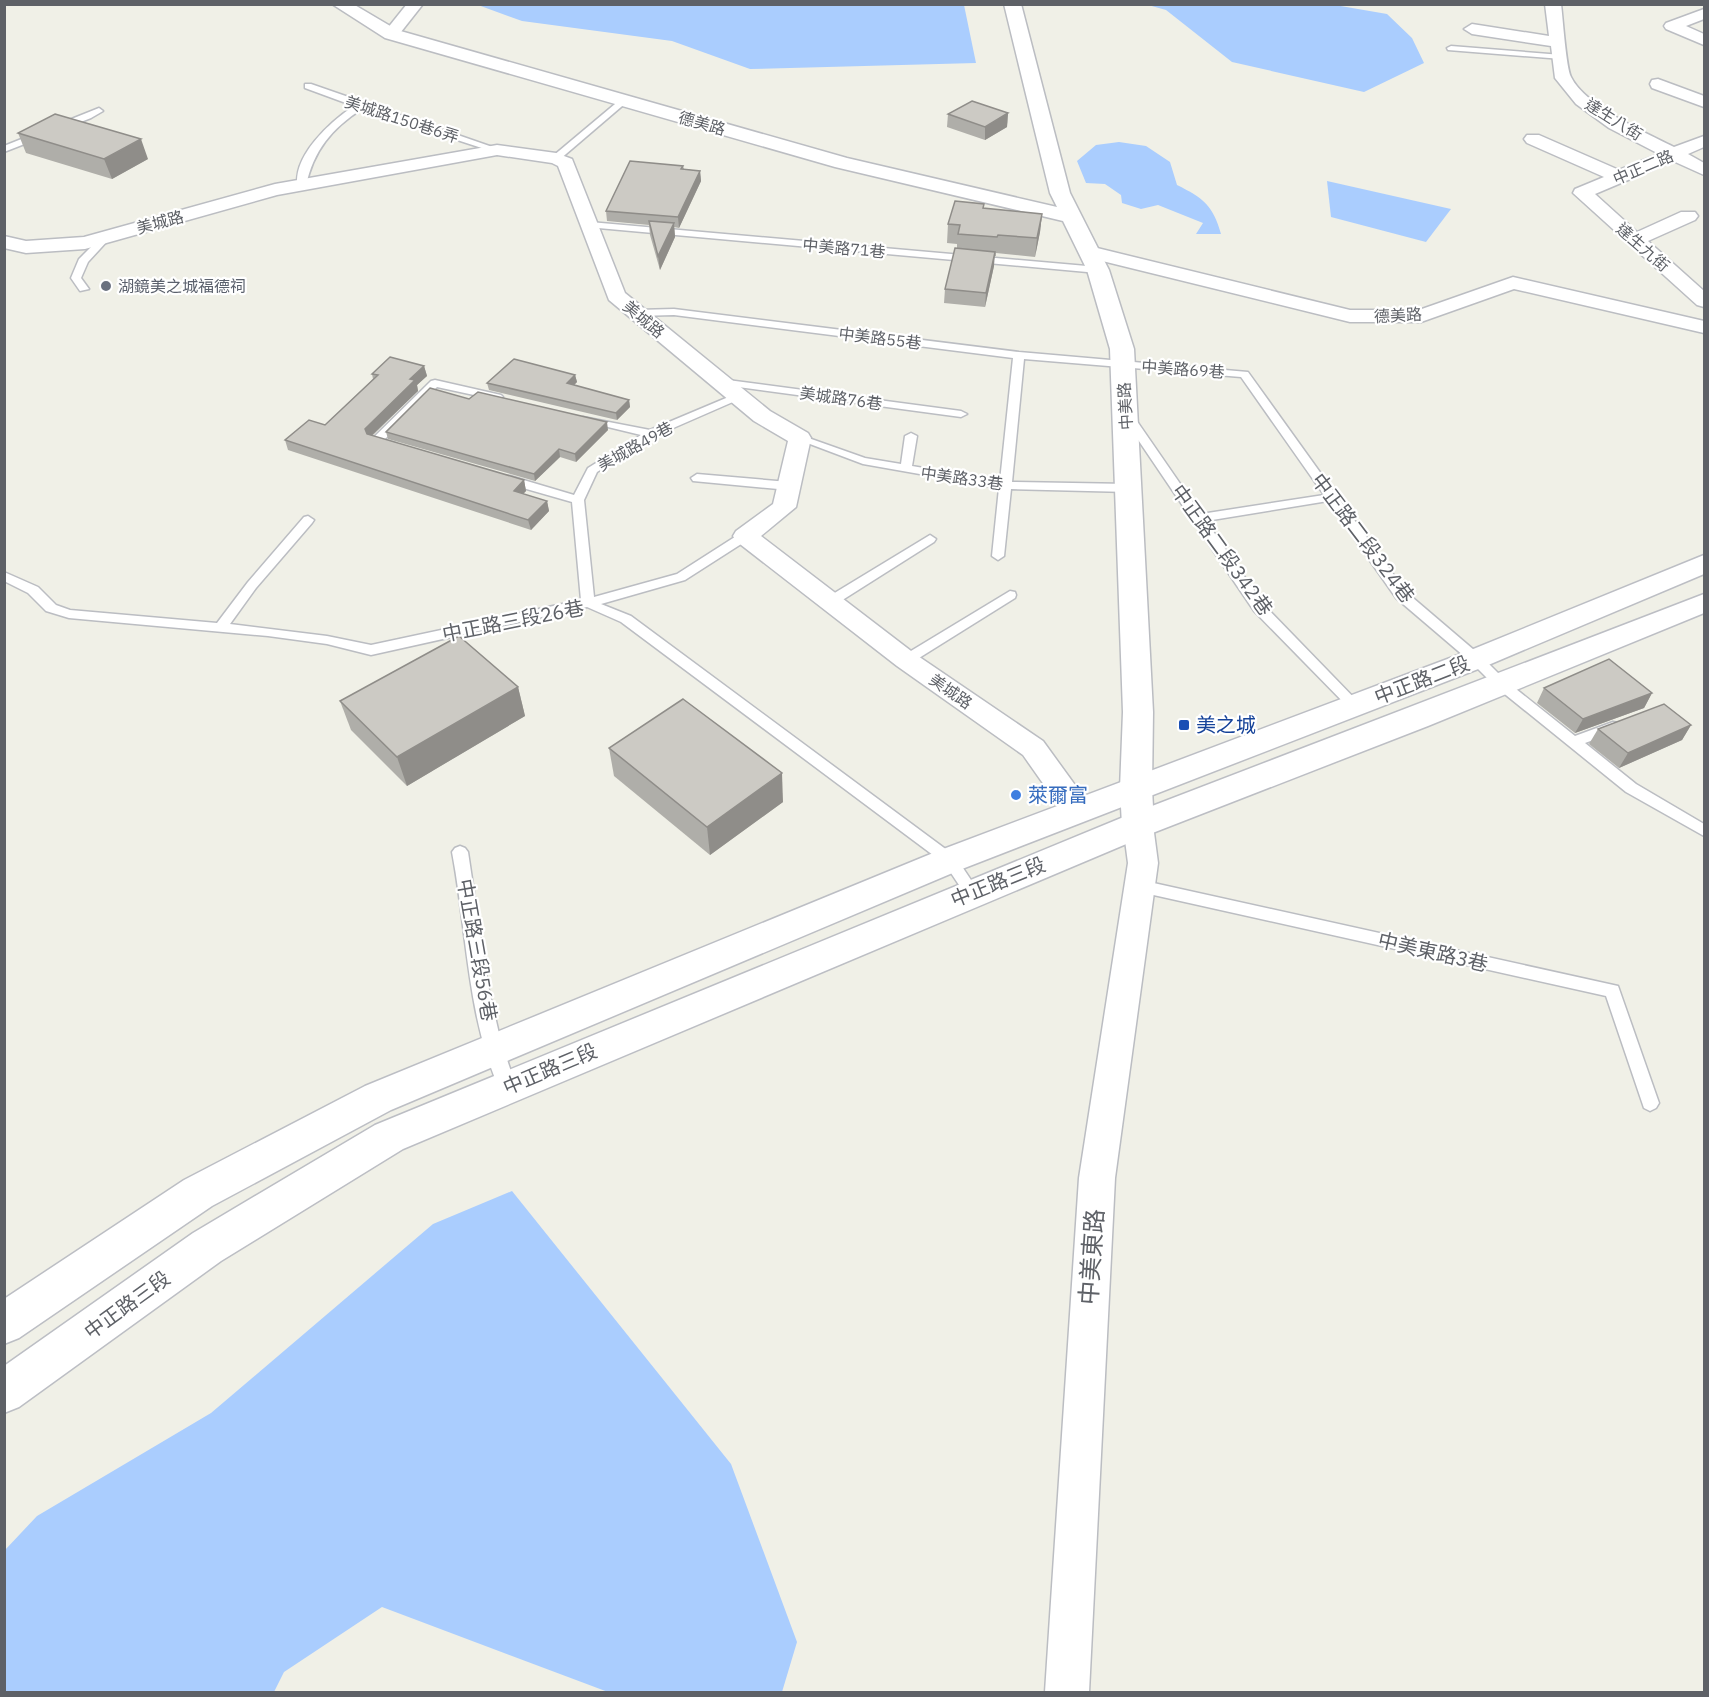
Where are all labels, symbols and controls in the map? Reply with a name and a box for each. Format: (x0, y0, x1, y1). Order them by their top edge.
street label: 美城路150巷6弄 (343, 91, 461, 147)
street label: 達生八街 (1582, 94, 1646, 144)
street label: 德美路 (676, 107, 728, 139)
street label: 中正二路 (1610, 145, 1676, 189)
street label: 美城路 (134, 206, 186, 238)
street label: 達生九街 (1612, 218, 1674, 276)
street label: 中美路71巷 (802, 234, 886, 262)
place label: 湖鏡美之城福德祠 (118, 276, 246, 296)
marker: 湖鏡美之城福德祠 (99, 279, 113, 293)
street label: 美城路 (619, 296, 669, 342)
street label: 德美路 (1374, 304, 1422, 326)
street label: 中美路55巷 (837, 323, 923, 353)
street label: 中美路69巷 (1141, 356, 1225, 382)
street label: 美城路76巷 (798, 382, 884, 414)
street label: 中美路 (1114, 382, 1136, 430)
street label: 美城路49巷 (594, 417, 676, 475)
street label: 中美路33巷 (919, 462, 1005, 494)
street label: 中正路二段324巷 (1306, 467, 1421, 608)
street label: 中正路二段342巷 (1166, 479, 1279, 621)
street label: 中正路三段26巷 (440, 594, 586, 647)
street label: 中正路二段 (1370, 649, 1473, 710)
street label: 美城路 (926, 669, 976, 713)
place label: 美之城 (1196, 711, 1256, 738)
marker: 美之城 (1177, 718, 1191, 732)
place label: 萊爾富 (1028, 781, 1088, 808)
marker: 萊爾富 (1009, 788, 1023, 802)
street label: 中正路三段 (946, 850, 1049, 913)
street label: 中正路三段56巷 (452, 877, 503, 1023)
street label: 中美東路3巷 (1376, 926, 1491, 977)
street label: 中正路三段 (499, 1037, 601, 1101)
street label: 中美東路 (1072, 1208, 1110, 1306)
street label: 中正路三段 (78, 1264, 175, 1345)

